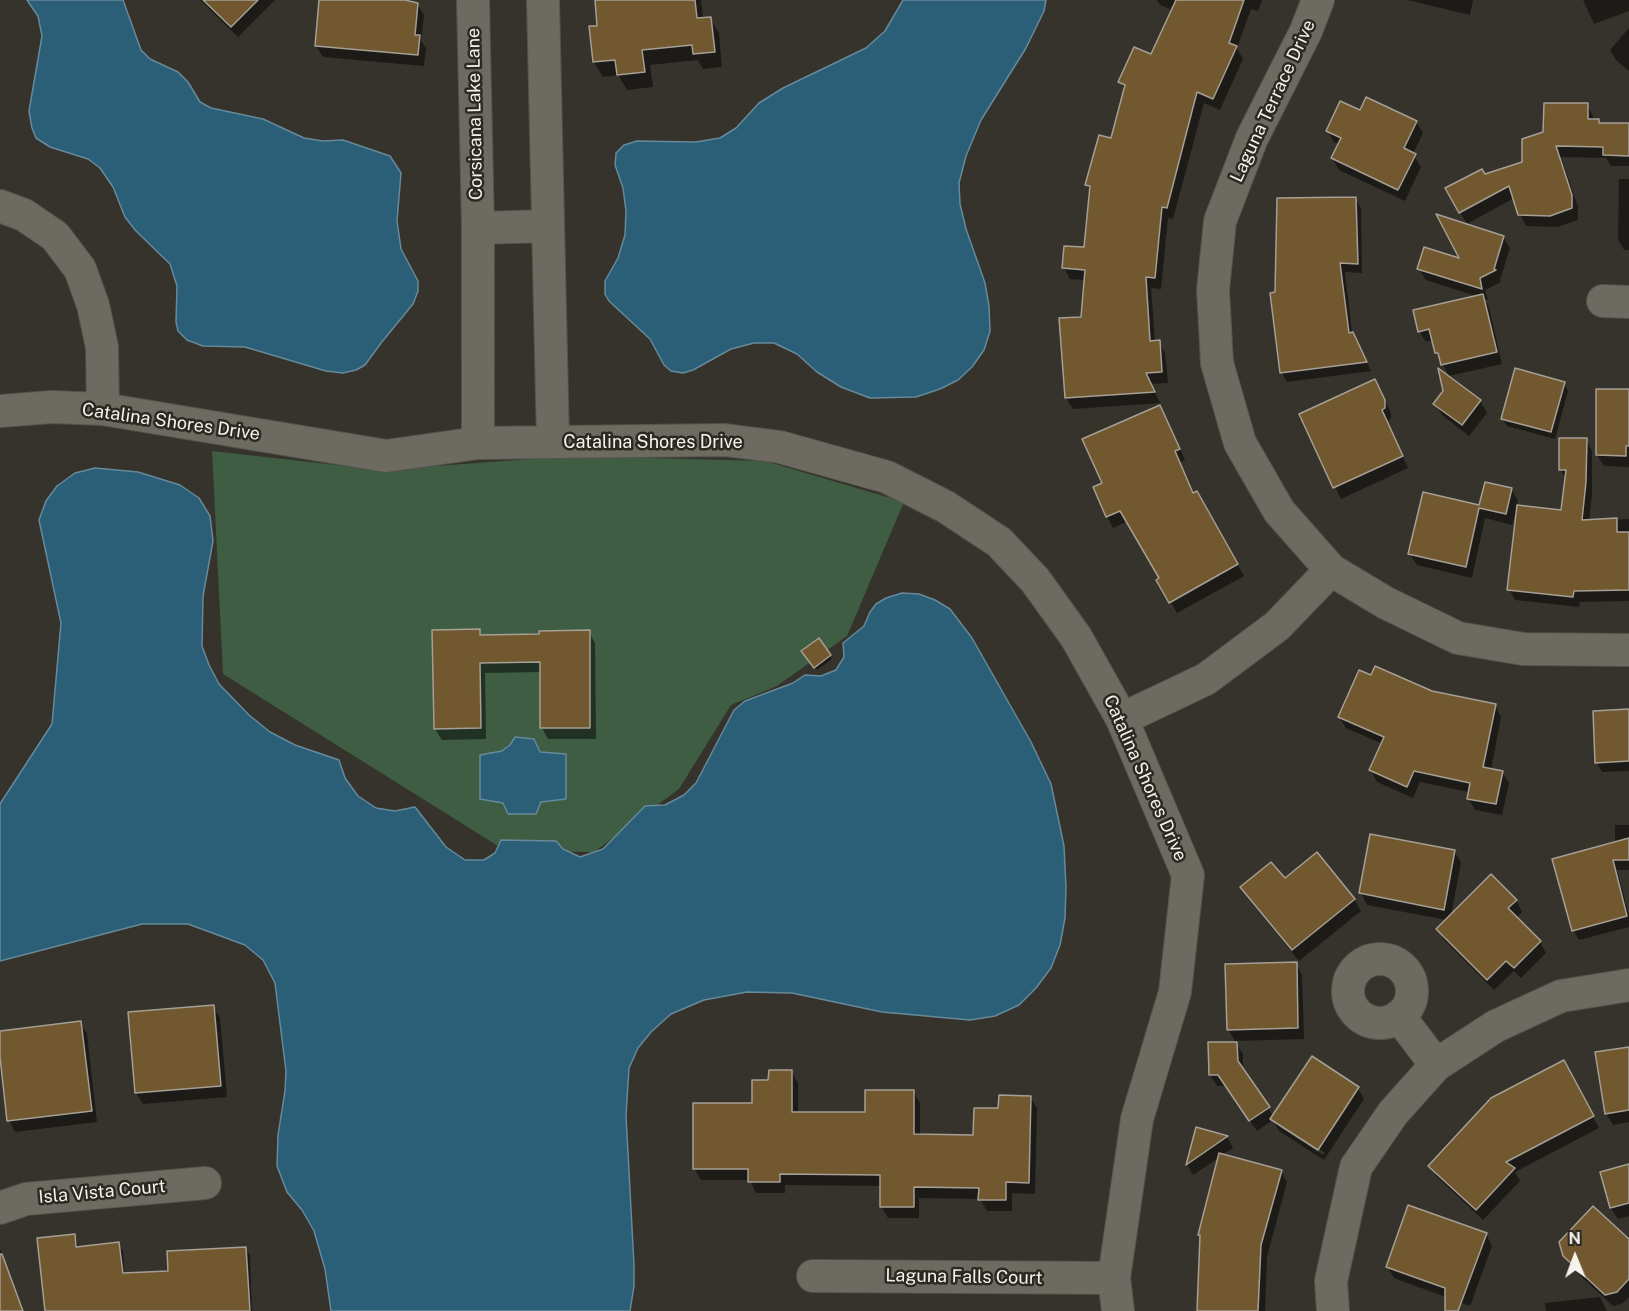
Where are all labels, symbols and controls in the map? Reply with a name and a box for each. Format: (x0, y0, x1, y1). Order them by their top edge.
street label: Laguna Terrace Drive (1226, 16, 1320, 186)
street label: Corsicana Lake Lane (463, 28, 487, 200)
street label: Catalina Shores Drive (81, 399, 261, 445)
street label: Catalina Shores Drive (563, 431, 743, 453)
street label: Catalina Shores Drive (1099, 692, 1191, 864)
street label: Isla Vista Court (38, 1176, 166, 1208)
north arrow (1545, 1227, 1605, 1287)
text: N (1568, 1229, 1581, 1248)
street label: Laguna Falls Court (885, 1265, 1043, 1289)

